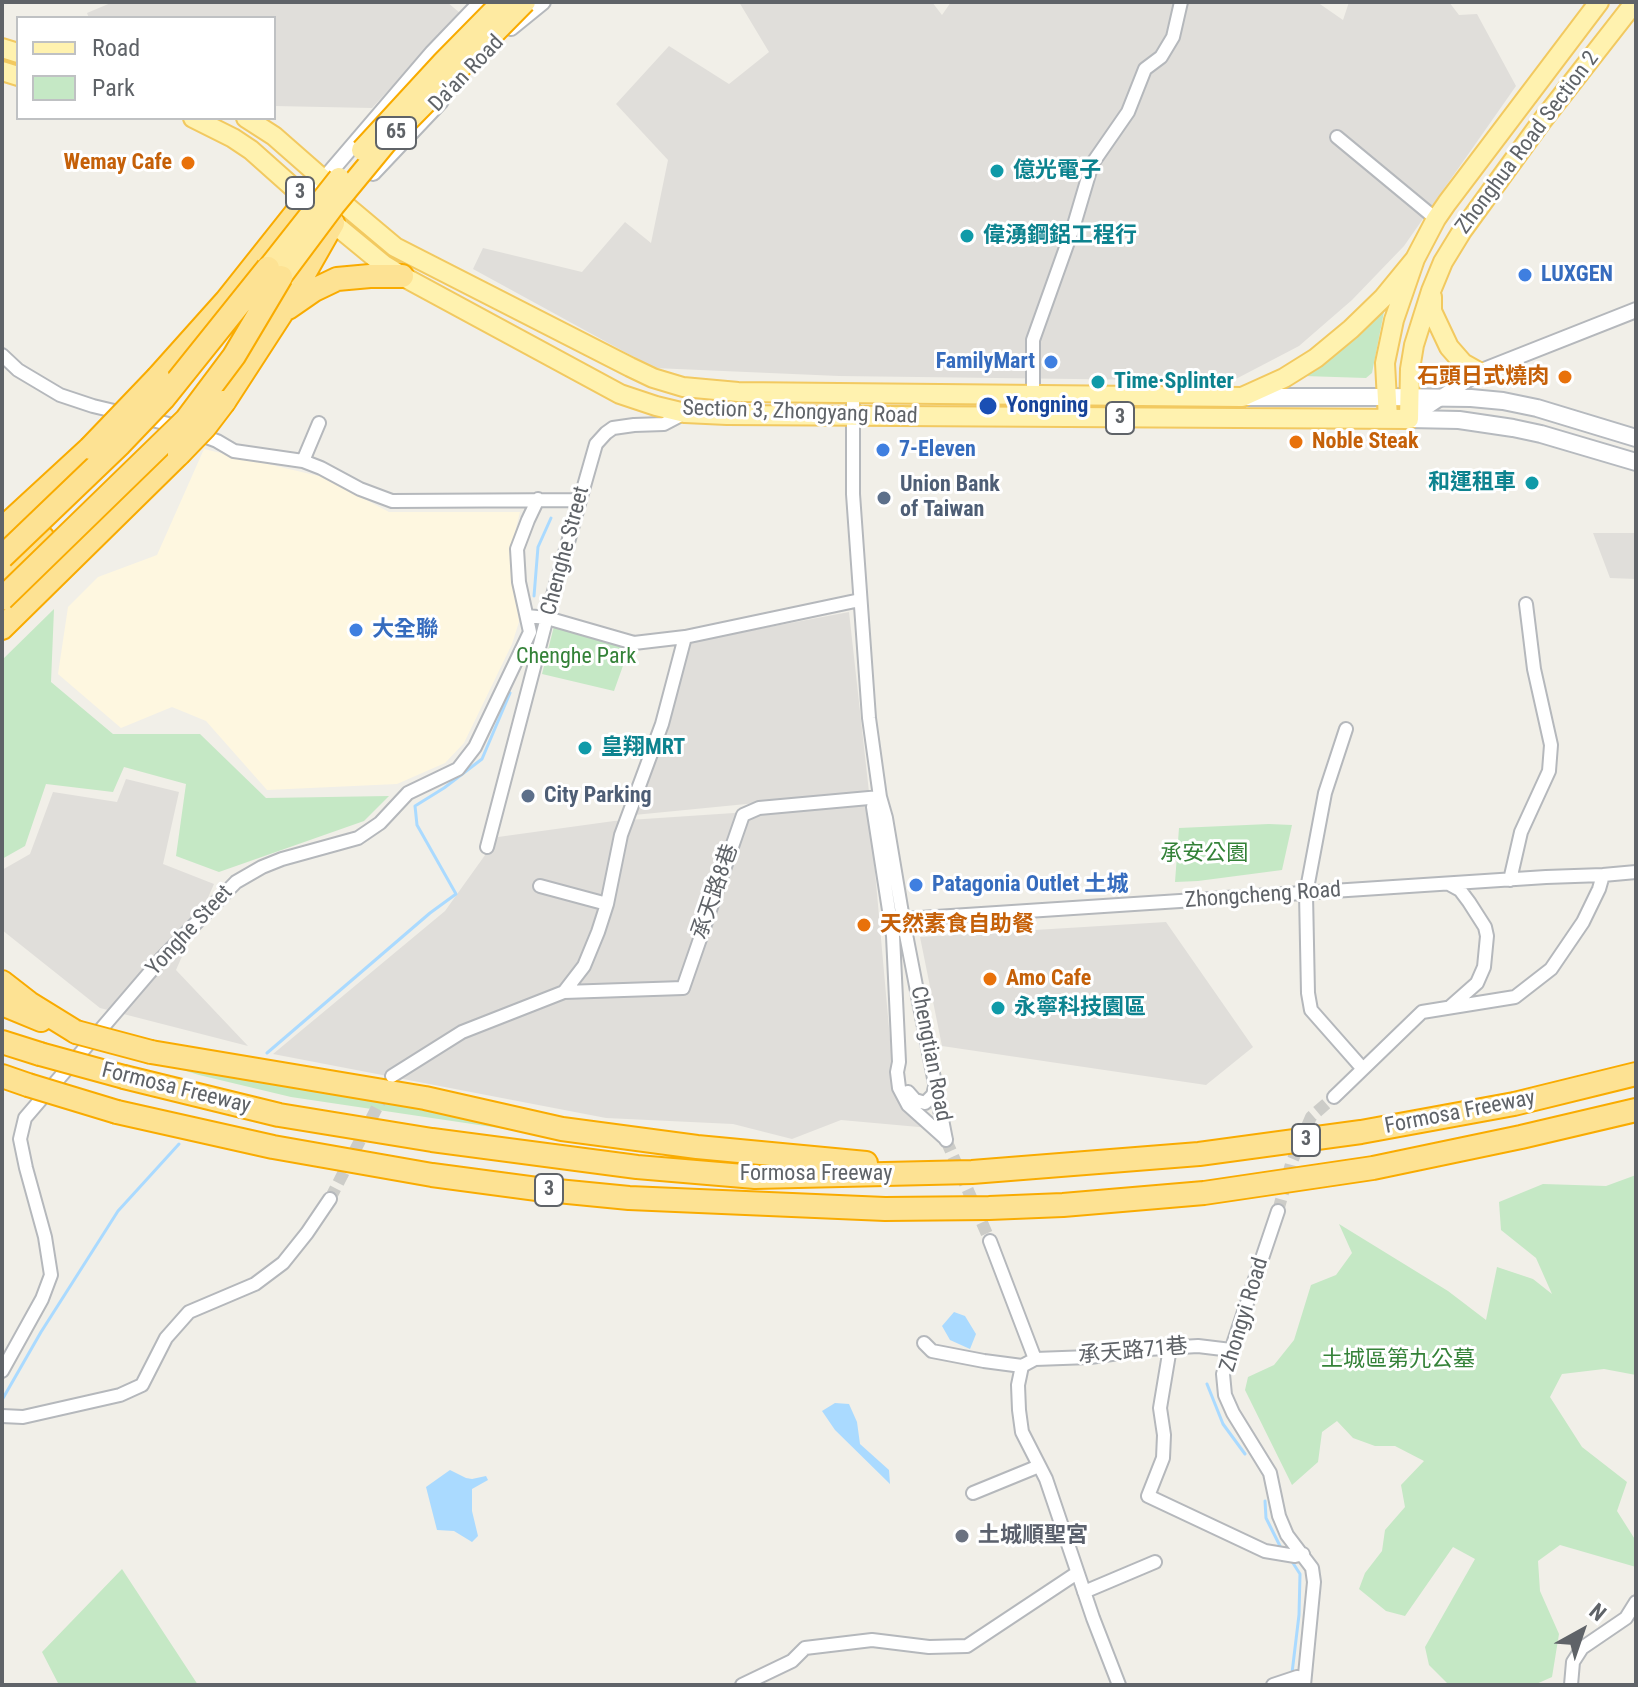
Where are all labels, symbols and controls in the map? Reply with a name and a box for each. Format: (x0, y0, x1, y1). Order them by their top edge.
legend (16, 16, 276, 120)
street label: Da'an Road (424, 30, 510, 118)
text: Road (92, 34, 140, 62)
street label: Zhonghua Road Section 2 (1451, 46, 1605, 240)
text: Park (92, 74, 135, 102)
road number: 65 (376, 117, 416, 149)
place label: Wemay Cafe (64, 150, 172, 176)
marker: Wemay Cafe (179, 154, 197, 172)
place label: 億光電子 (1013, 158, 1101, 184)
marker: 億光電子 (988, 162, 1006, 180)
road number: 3 (286, 177, 314, 209)
place label: 偉湧鋼鋁工程行 (983, 223, 1137, 249)
marker: 偉湧鋼鋁工程行 (958, 227, 976, 245)
place label: LUXGEN (1541, 262, 1613, 288)
marker: LUXGEN (1516, 266, 1534, 284)
place label: FamilyMart (936, 349, 1035, 375)
marker: FamilyMart (1042, 353, 1060, 371)
place label: 石頭日式燒肉 (1417, 364, 1549, 390)
marker: 石頭日式燒肉 (1556, 368, 1574, 386)
place label: Time·Splinter (1114, 369, 1234, 395)
marker: Time·Splinter (1089, 373, 1107, 391)
place label: Yongning (1006, 393, 1088, 419)
marker: Yongning (977, 395, 999, 417)
street label: Section 3, Zhongyang Road (682, 396, 918, 430)
road number: 3 (1106, 402, 1134, 434)
place label: Noble Steak (1312, 429, 1418, 455)
marker: Noble Steak (1287, 433, 1305, 451)
place label: 7-Eleven (899, 437, 976, 463)
marker: 7-Eleven (874, 441, 892, 459)
place label: 和運租車 (1428, 470, 1516, 496)
place label: Union Bank of Taiwan (900, 472, 1000, 524)
marker: 和運租車 (1523, 474, 1541, 492)
street label: Chenghe Street (536, 484, 596, 618)
marker: Union Bank of Taiwan (875, 489, 893, 507)
place label: 大全聯 (372, 617, 438, 643)
marker: 大全聯 (347, 621, 365, 639)
park label: Chenghe Park (516, 644, 636, 670)
place label: 皇翔MRT (601, 735, 685, 761)
marker: 皇翔MRT (576, 739, 594, 757)
place label: City Parking (544, 783, 652, 809)
marker: City Parking (519, 787, 537, 805)
street label: 承天路8巷 (687, 841, 745, 943)
park label: 承安公園 (1160, 841, 1248, 867)
place label: Patagonia Outlet 土城 (932, 872, 1128, 898)
marker: Patagonia Outlet 土城 (907, 876, 925, 894)
street label: Zhongcheng Road (1184, 877, 1342, 915)
street label: Yonghe Steet (141, 880, 239, 982)
place label: 天然素食自助餐 (880, 912, 1034, 938)
marker: 天然素食自助餐 (855, 916, 873, 934)
place label: Amo Cafe (1006, 966, 1091, 992)
marker: Amo Cafe (981, 970, 999, 988)
street label: Chengtian Road (904, 984, 956, 1124)
place label: 永寧科技園區 (1014, 995, 1146, 1021)
marker: 永寧科技園區 (989, 999, 1007, 1017)
street label: Formosa Freeway (99, 1058, 253, 1120)
street label: Formosa Freeway (1383, 1085, 1537, 1141)
road number: 3 (1292, 1124, 1320, 1156)
street label: Formosa Freeway (740, 1161, 892, 1187)
road number: 3 (535, 1174, 563, 1206)
street label: Zhongyi Road (1215, 1255, 1275, 1375)
street label: 承天路71巷 (1077, 1334, 1189, 1370)
park label: 土城區第九公墓 (1321, 1347, 1475, 1373)
place label: 土城順聖宮 (978, 1523, 1088, 1549)
marker: 土城順聖宮 (953, 1527, 971, 1545)
north arrow (1542, 1591, 1622, 1671)
text: N (1585, 1598, 1611, 1626)

